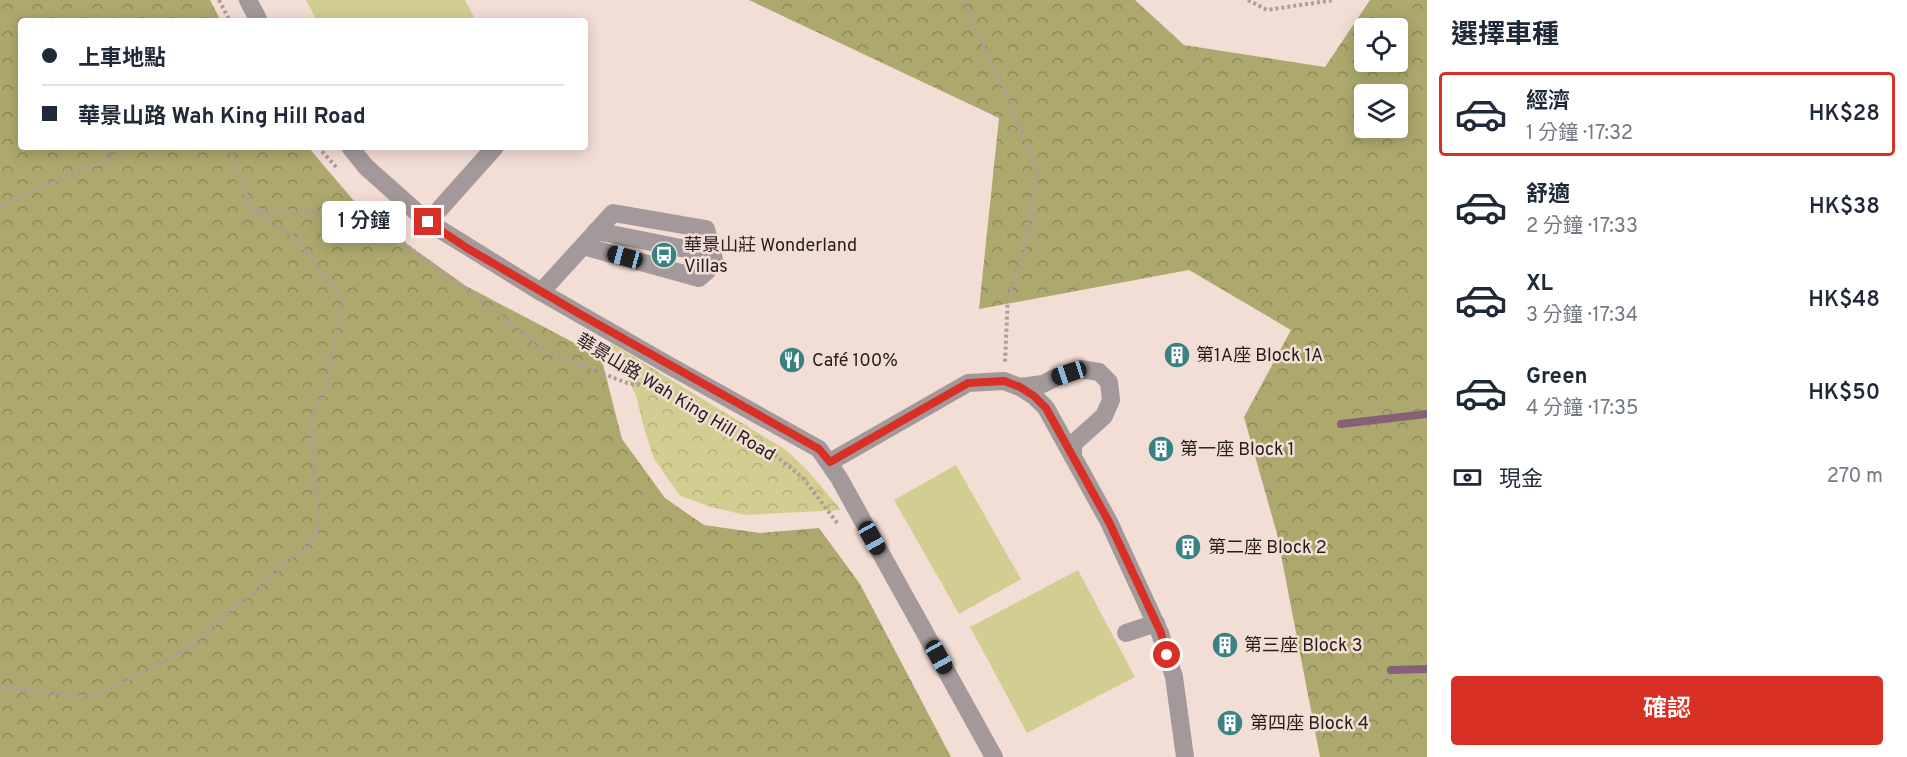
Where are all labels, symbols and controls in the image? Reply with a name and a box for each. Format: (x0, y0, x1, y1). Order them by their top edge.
map controls (1354, 18, 1408, 138)
button: locate (1354, 18, 1408, 72)
text: 選擇車種 (1451, 19, 1559, 53)
text: 上車地點 (78, 46, 166, 73)
button: layers (1354, 84, 1408, 138)
icon: car (1454, 87, 1508, 141)
text: 經濟 (1526, 89, 1570, 116)
text: HK$28 (1809, 101, 1880, 128)
text: 華景山路 Wah King Hill Road (78, 104, 366, 131)
text: 1 分鐘 · 17:32 (1526, 121, 1633, 147)
icon: car (1454, 180, 1508, 234)
text: 舒適 (1526, 182, 1570, 209)
text: HK$38 (1809, 194, 1880, 221)
callout: 1 分鐘 (323, 201, 407, 243)
route end (414, 208, 441, 235)
text: 1 分鐘 (338, 209, 390, 235)
text: 2 分鐘 · 17:33 (1526, 214, 1638, 240)
place label: 華景山莊 Wonderland Villas (684, 235, 857, 279)
bus stop icon: 華景山莊 Wonderland Villas (649, 240, 679, 270)
car (605, 244, 645, 270)
text: XL (1526, 271, 1553, 298)
icon: car (1454, 273, 1508, 327)
text: HK$48 (1808, 287, 1880, 314)
text: 3 分鐘 · 17:34 (1526, 303, 1638, 329)
street label: 華景山路 Wah King Hill Road (571, 330, 779, 467)
building icon: 第1A座 Block 1A (1162, 340, 1192, 370)
restaurant icon: Café 100% (777, 345, 807, 375)
place label: 第1A座 Block 1A (1196, 345, 1323, 368)
place label: Café 100% (812, 350, 898, 373)
car (1049, 359, 1089, 387)
text: Green (1526, 364, 1588, 391)
icon: car (1454, 366, 1508, 420)
text: HK$50 (1808, 380, 1880, 407)
text: 4 分鐘 · 17:35 (1526, 396, 1639, 422)
building icon: 第一座 Block 1 (1146, 434, 1176, 464)
place label: 第一座 Block 1 (1180, 439, 1295, 462)
icon: cash (1451, 461, 1484, 494)
text: 270 m (1827, 464, 1883, 490)
text: 現金 (1499, 467, 1543, 494)
car (855, 518, 889, 558)
building icon: 第二座 Block 2 (1173, 532, 1203, 562)
place label: 第二座 Block 2 (1208, 537, 1327, 560)
building icon: 第三座 Block 3 (1210, 630, 1240, 660)
place label: 第三座 Block 3 (1244, 635, 1363, 658)
car (922, 637, 956, 677)
route start (1153, 641, 1180, 668)
button: 確認 (1451, 676, 1883, 745)
building icon: 第四座 Block 4 (1215, 708, 1245, 738)
place label: 第四座 Block 4 (1250, 713, 1369, 736)

